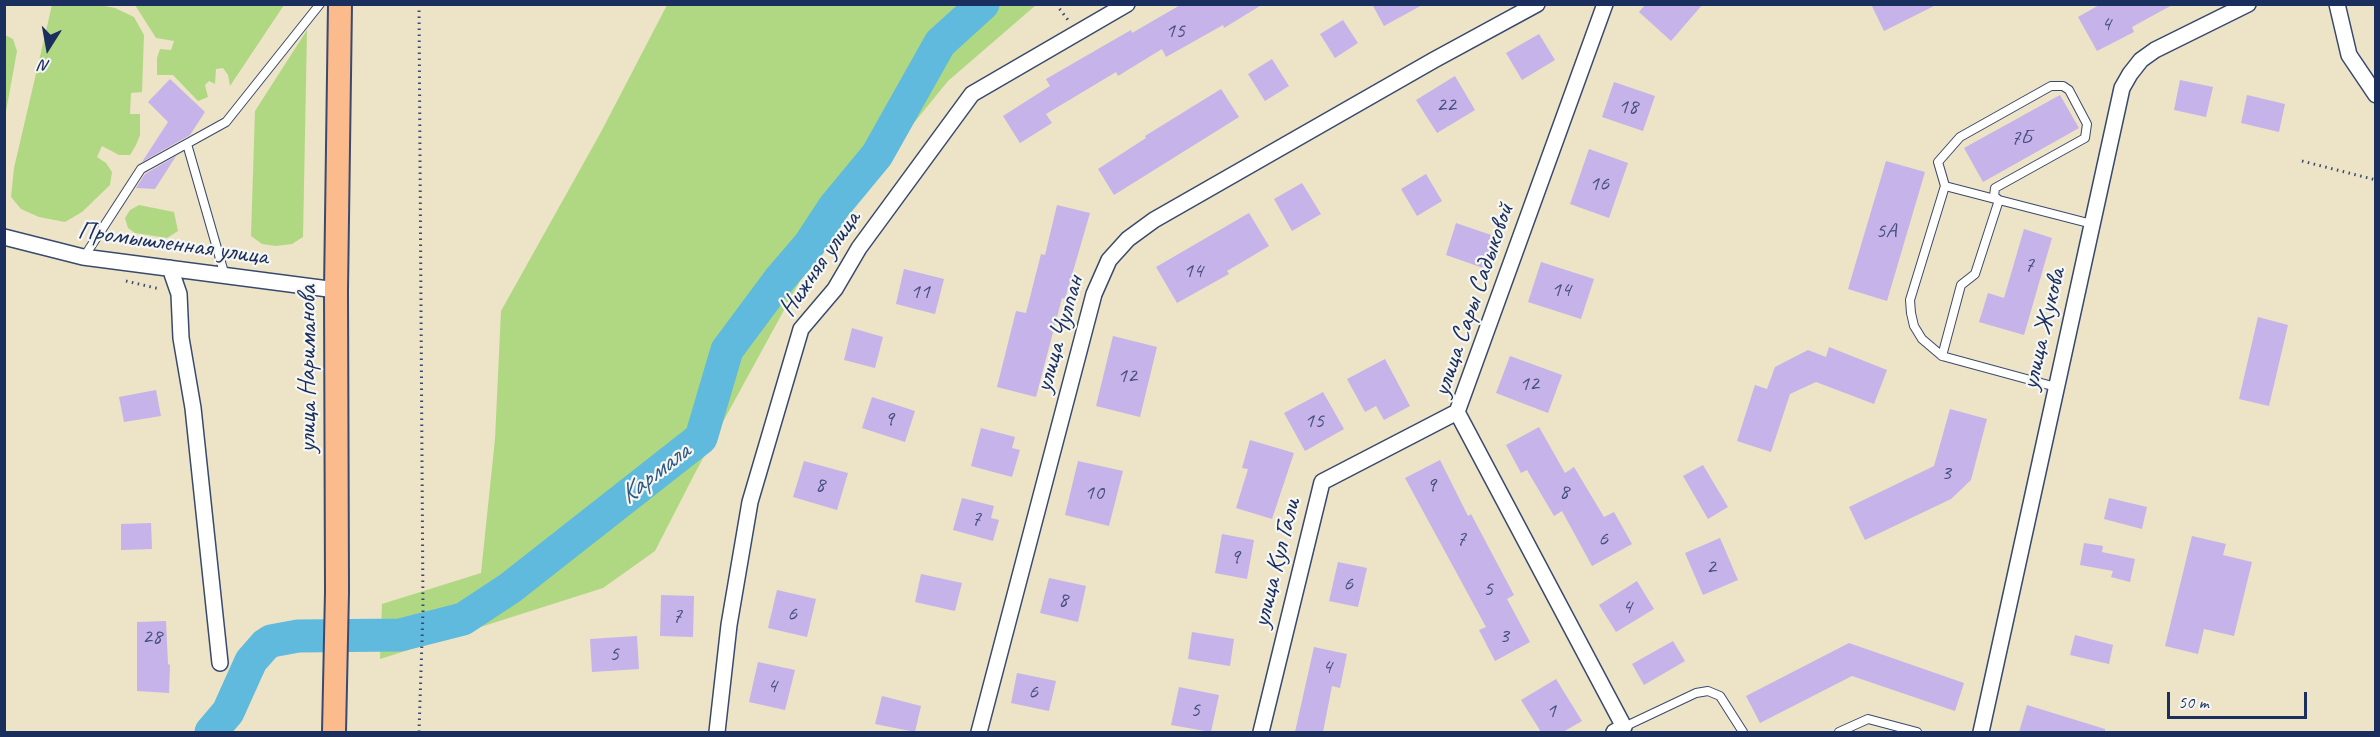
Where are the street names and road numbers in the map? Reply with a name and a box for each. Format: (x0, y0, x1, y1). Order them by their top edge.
street label: улица Сары Садыковой (1426, 199, 1522, 401)
street label: Нижняя улица (772, 205, 868, 323)
street label: Промышленная улица (76, 215, 270, 273)
street label: улица Жукова (2015, 265, 2073, 393)
street label: улица Чулпан (1029, 272, 1091, 396)
street label: улица Нариманова (292, 285, 324, 453)
street label: улица Кул Гали (1246, 495, 1308, 631)

